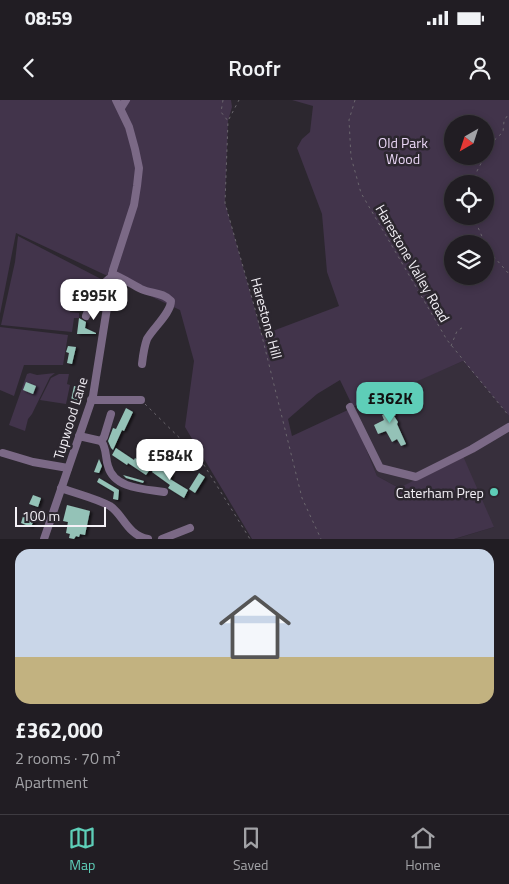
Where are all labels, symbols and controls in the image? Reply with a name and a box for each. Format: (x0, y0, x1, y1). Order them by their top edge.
text: 08:59 (25, 3, 72, 32)
text: Roofr (228, 51, 281, 85)
icon: back (15, 54, 43, 82)
icon: person (466, 54, 494, 82)
north arrow (444, 115, 494, 165)
map controls (444, 115, 494, 285)
park label: Old Park Wood (378, 132, 428, 169)
button: locate (444, 175, 494, 225)
street label: Harestone Valley Road (371, 200, 455, 326)
button: layers (444, 235, 494, 285)
street label: Harestone Hill (246, 275, 288, 361)
pin: £995K (59, 278, 129, 321)
text: £995K (71, 283, 117, 307)
street label: Tupwood Lane (48, 374, 92, 462)
pin: £362K (355, 382, 425, 424)
text: £362K (367, 386, 413, 410)
pin: £584K (135, 438, 205, 481)
text: £584K (147, 443, 193, 467)
place label: Caterham Prep (396, 482, 484, 503)
marker: Caterham Prep (488, 486, 500, 498)
scale bar (15, 504, 106, 527)
text: 100 m (22, 505, 60, 526)
icon: home (210, 582, 300, 672)
text: £362,000 (15, 714, 103, 746)
text: 2 rooms · 70 m² (15, 746, 120, 770)
text: Apartment (15, 770, 88, 794)
tab: Map (68, 824, 96, 875)
tab: Saved (233, 824, 269, 875)
tab: Home (405, 824, 441, 875)

